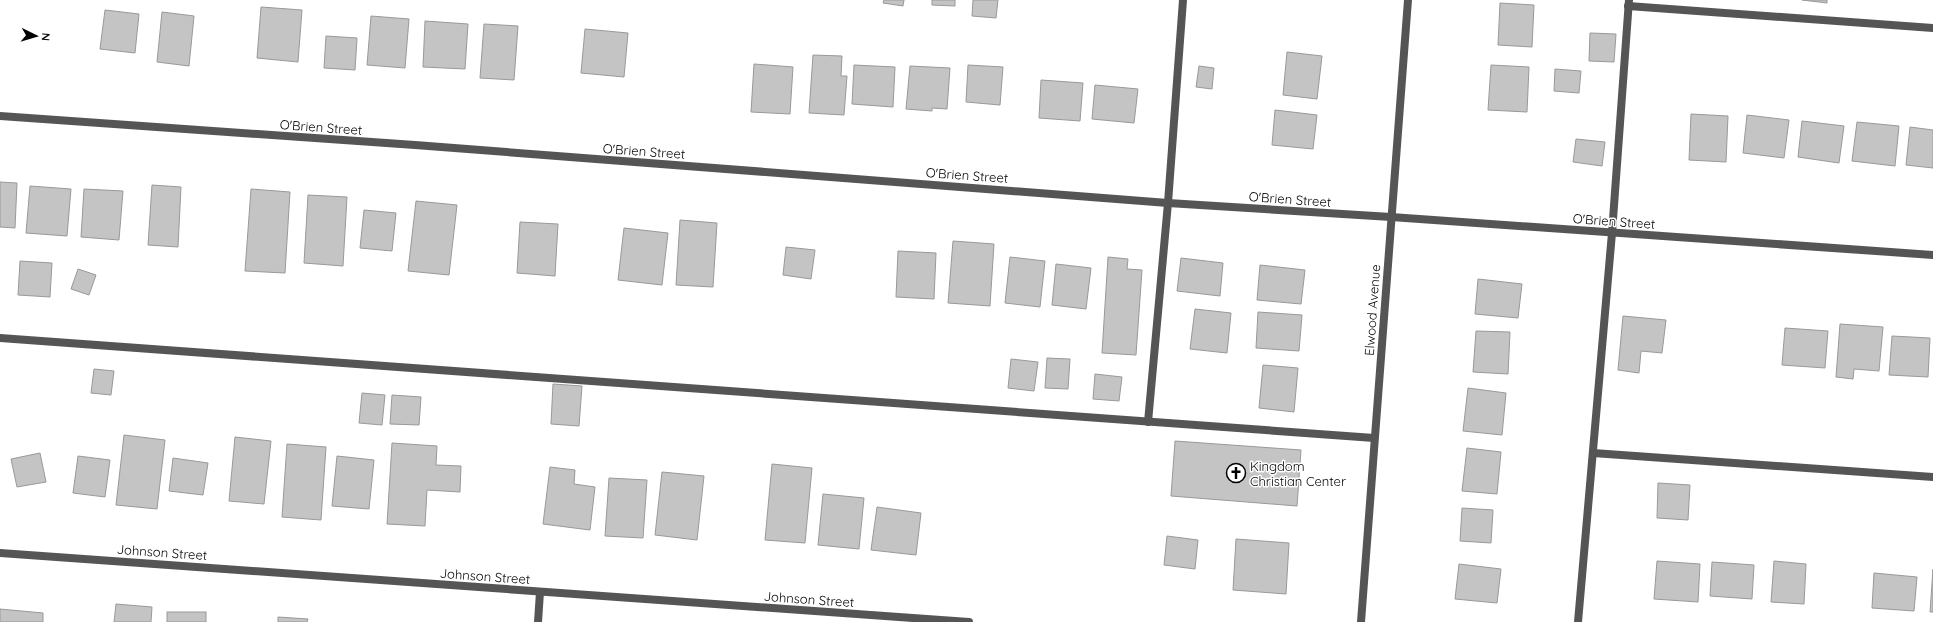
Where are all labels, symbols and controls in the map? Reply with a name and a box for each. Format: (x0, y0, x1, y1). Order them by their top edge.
north arrow (16, 16, 56, 56)
text: N (39, 32, 53, 42)
street label: O'Brien Street (279, 116, 363, 138)
street label: O'Brien Street (602, 140, 686, 162)
street label: O'Brien Street (925, 164, 1009, 186)
street label: O'Brien Street (1248, 188, 1332, 210)
street label: O'Brien Street (1572, 210, 1656, 232)
street label: Elwood Avenue (1361, 264, 1383, 356)
place label: Kingdom Christian Center (1250, 458, 1346, 489)
church icon: Kingdom Christian Center (1225, 462, 1247, 484)
street label: Johnson Street (116, 541, 208, 563)
street label: Johnson Street (439, 565, 531, 587)
street label: Johnson Street (763, 588, 855, 610)

